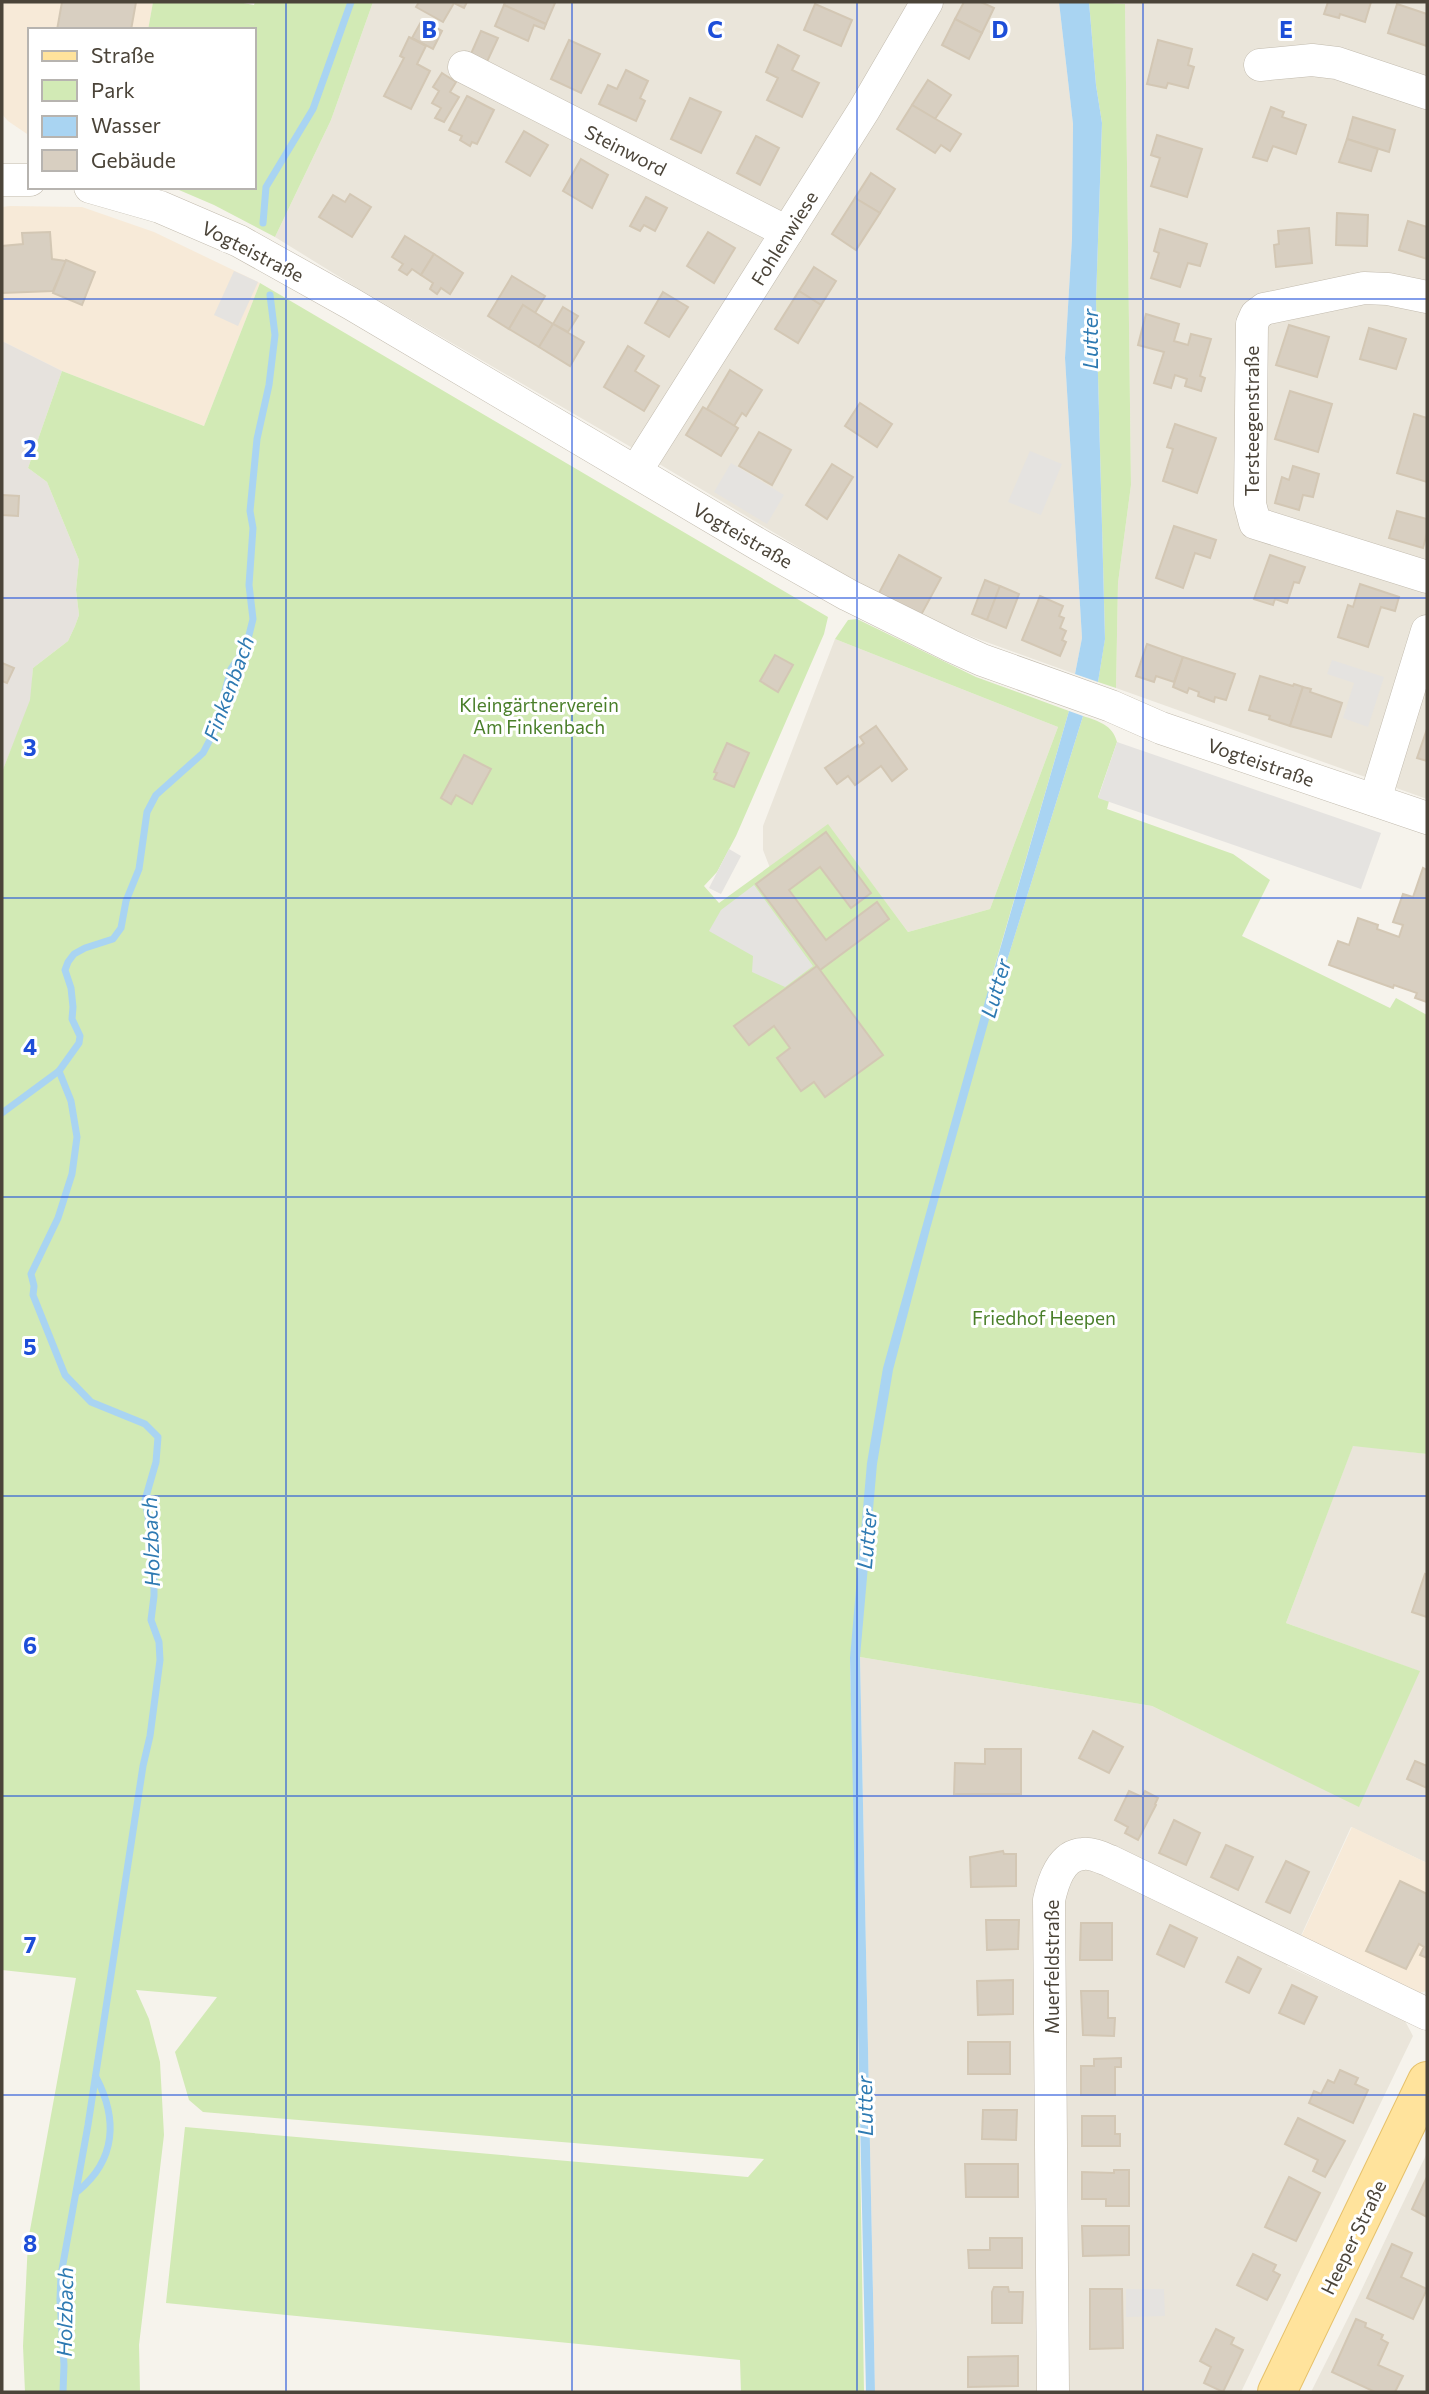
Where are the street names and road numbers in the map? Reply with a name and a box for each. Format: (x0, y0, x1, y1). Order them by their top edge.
street label: Steinword (581, 120, 671, 180)
street label: Fohlenwiese (746, 187, 822, 289)
street label: Vogteistraße (198, 216, 308, 286)
street label: Tersteegenstraße (1240, 346, 1263, 496)
street label: Vogteistraße (689, 497, 797, 573)
street label: Vogteistraße (1205, 733, 1317, 791)
street label: Muerfeldstraße (1040, 1900, 1063, 2034)
street label: Heeper Straße (1315, 2176, 1391, 2298)

